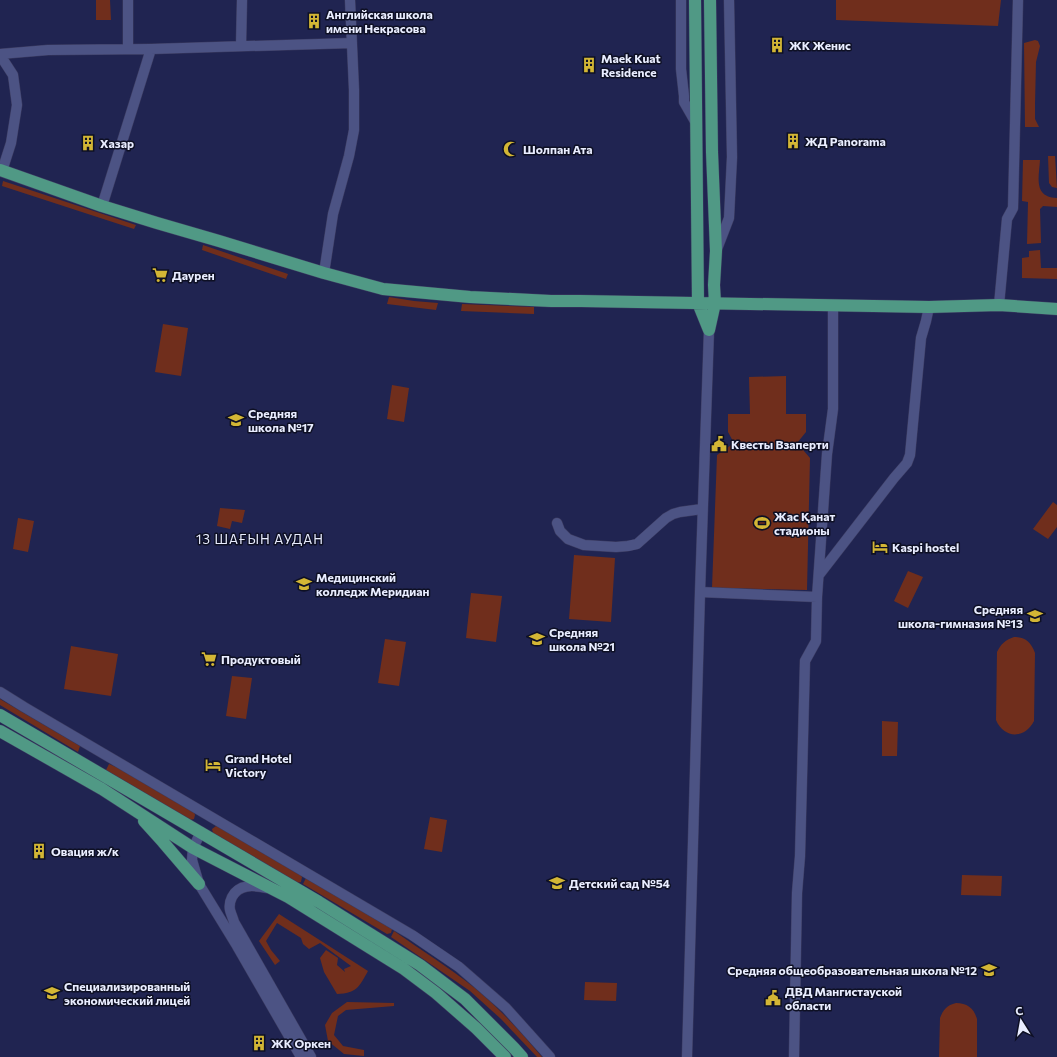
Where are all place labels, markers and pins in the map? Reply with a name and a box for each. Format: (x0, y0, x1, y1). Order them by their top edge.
place label: Английская школа имени Некрасова (326, 7, 433, 35)
building icon: Английская школа имени Некрасова (305, 12, 323, 30)
building icon: ЖК Женис (768, 36, 786, 54)
place label: ЖК Женис (789, 38, 851, 52)
place label: Maek Kuat Residence (601, 51, 661, 79)
building icon: Maek Kuat Residence (580, 56, 598, 74)
building icon: ЖД Panorama (784, 132, 802, 150)
building icon: Хазар (79, 134, 97, 152)
place label: ЖД Panorama (805, 134, 886, 148)
place label: Хазар (100, 136, 134, 150)
mosque icon: Шолпан Ата (502, 140, 520, 158)
place label: Шолпан Ата (523, 142, 593, 156)
supermarket icon: Даурен (151, 266, 169, 284)
place label: Даурен (172, 268, 215, 282)
place label: Средняя школа №17 (248, 406, 314, 434)
school or university icon: Средняя школа №17 (227, 411, 245, 429)
public building icon: Квесты Взаперти (710, 435, 728, 453)
place label: Квесты Взаперти (731, 437, 829, 451)
place label: Жас Қанат стадионы (774, 509, 835, 537)
sports icon: Жас Қанат стадионы (753, 514, 771, 532)
hotel icon: Kaspi hostel (871, 538, 889, 556)
place label: Kaspi hostel (892, 540, 959, 554)
place label: Медицинский колледж Меридиан (316, 570, 430, 598)
school or university icon: Медицинский колледж Меридиан (295, 575, 313, 593)
place label: Средняя школа-гимназия №13 (898, 602, 1023, 630)
school or university icon: Средняя школа-гимназия №13 (1026, 607, 1044, 625)
place label: Средняя школа №21 (549, 625, 615, 653)
school or university icon: Средняя школа №21 (528, 630, 546, 648)
supermarket icon: Продуктовый (200, 650, 218, 668)
place label: Продуктовый (221, 652, 301, 666)
place label: Grand Hotel Victory (225, 751, 292, 779)
hotel icon: Grand Hotel Victory (204, 756, 222, 774)
building icon: Овация ж/к (30, 842, 48, 860)
place label: Овация ж/к (51, 844, 119, 858)
school or university icon: Детский сад №54 (548, 874, 566, 892)
place label: Детский сад №54 (569, 876, 671, 890)
school or university icon: Средняя общеобразовательная школа №12 (980, 961, 998, 979)
place label: Средняя общеобразовательная школа №12 (727, 963, 977, 977)
place label: Специализированный экономический лицей (64, 979, 190, 1007)
school or university icon: Специализированный экономический лицей (43, 984, 61, 1002)
place label: ДВД Мангистауской области (785, 984, 902, 1012)
public building icon: ДВД Мангистауской области (764, 989, 782, 1007)
building icon: ЖК Оркен (250, 1034, 268, 1052)
place label: ЖК Оркен (271, 1036, 331, 1050)

